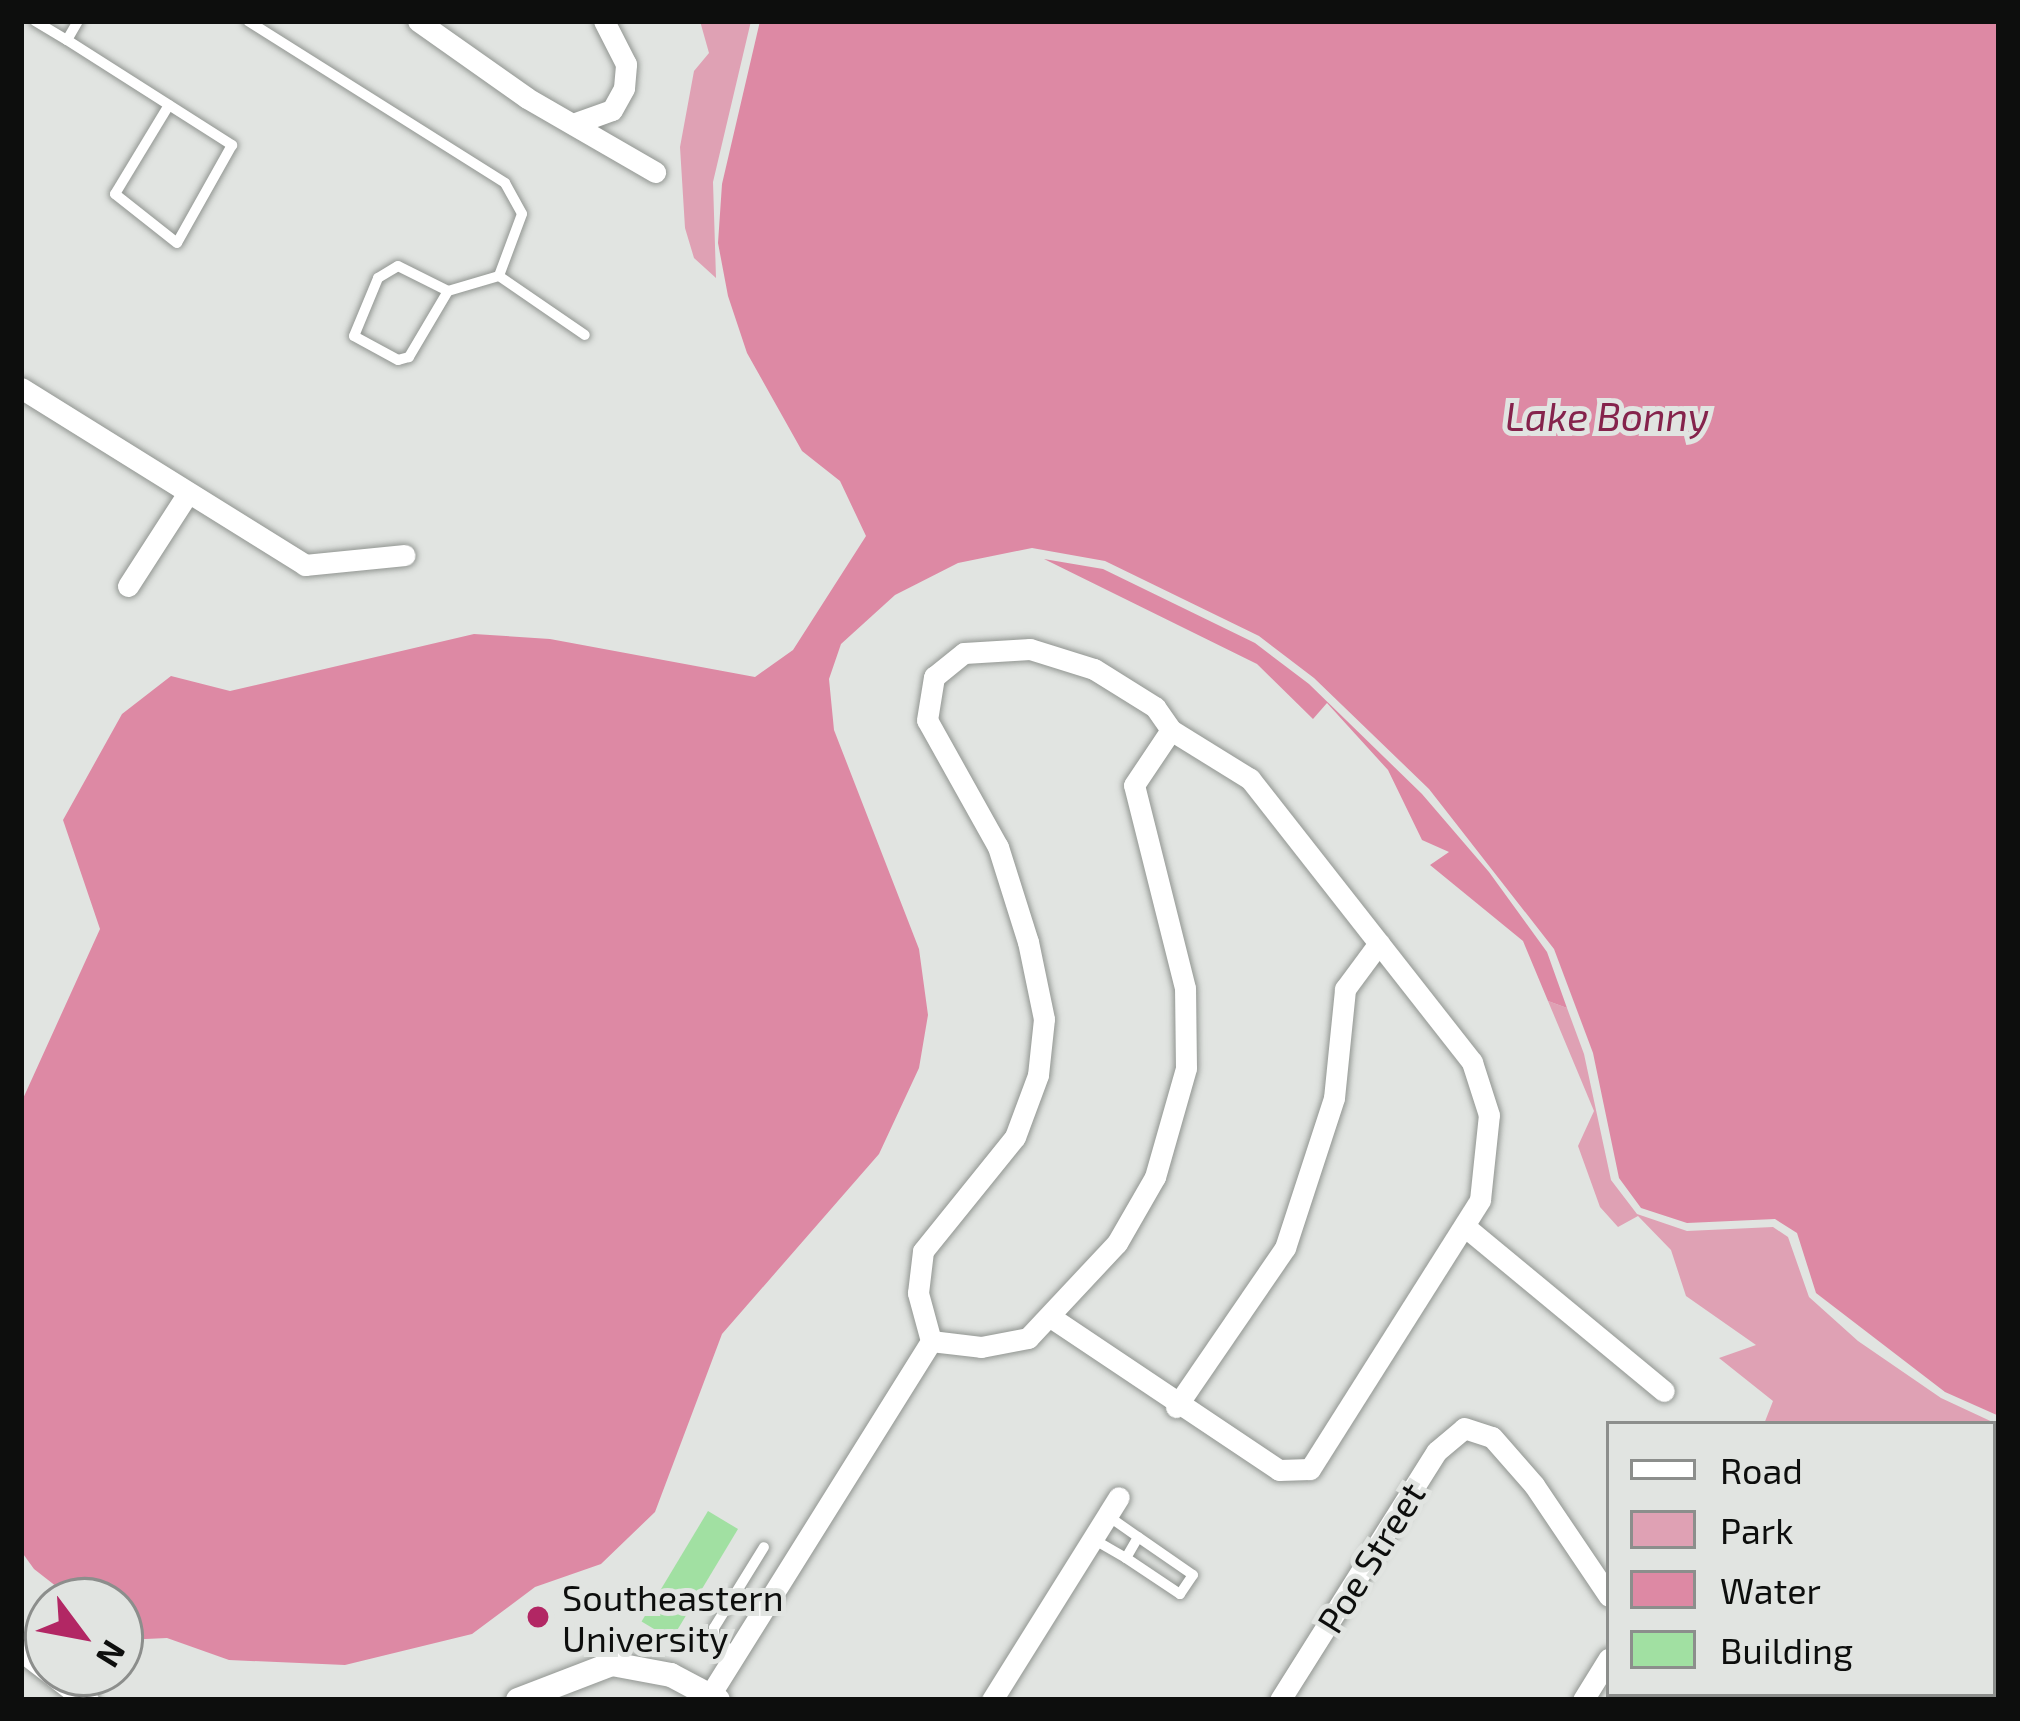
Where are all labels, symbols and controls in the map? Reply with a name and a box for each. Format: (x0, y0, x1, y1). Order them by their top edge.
water label: Lake Bonny (1505, 393, 1709, 439)
legend (1606, 1421, 1996, 1697)
text: Road (1720, 1448, 1803, 1491)
street label: Poe Street (1307, 1474, 1433, 1640)
text: Park (1720, 1508, 1794, 1551)
text: Water (1720, 1568, 1821, 1611)
place label: Southeastern University (562, 1574, 784, 1659)
north arrow (24, 1577, 144, 1697)
marker: Southeastern University (525, 1604, 551, 1630)
text: Building (1720, 1628, 1853, 1671)
text: N (89, 1634, 135, 1675)

